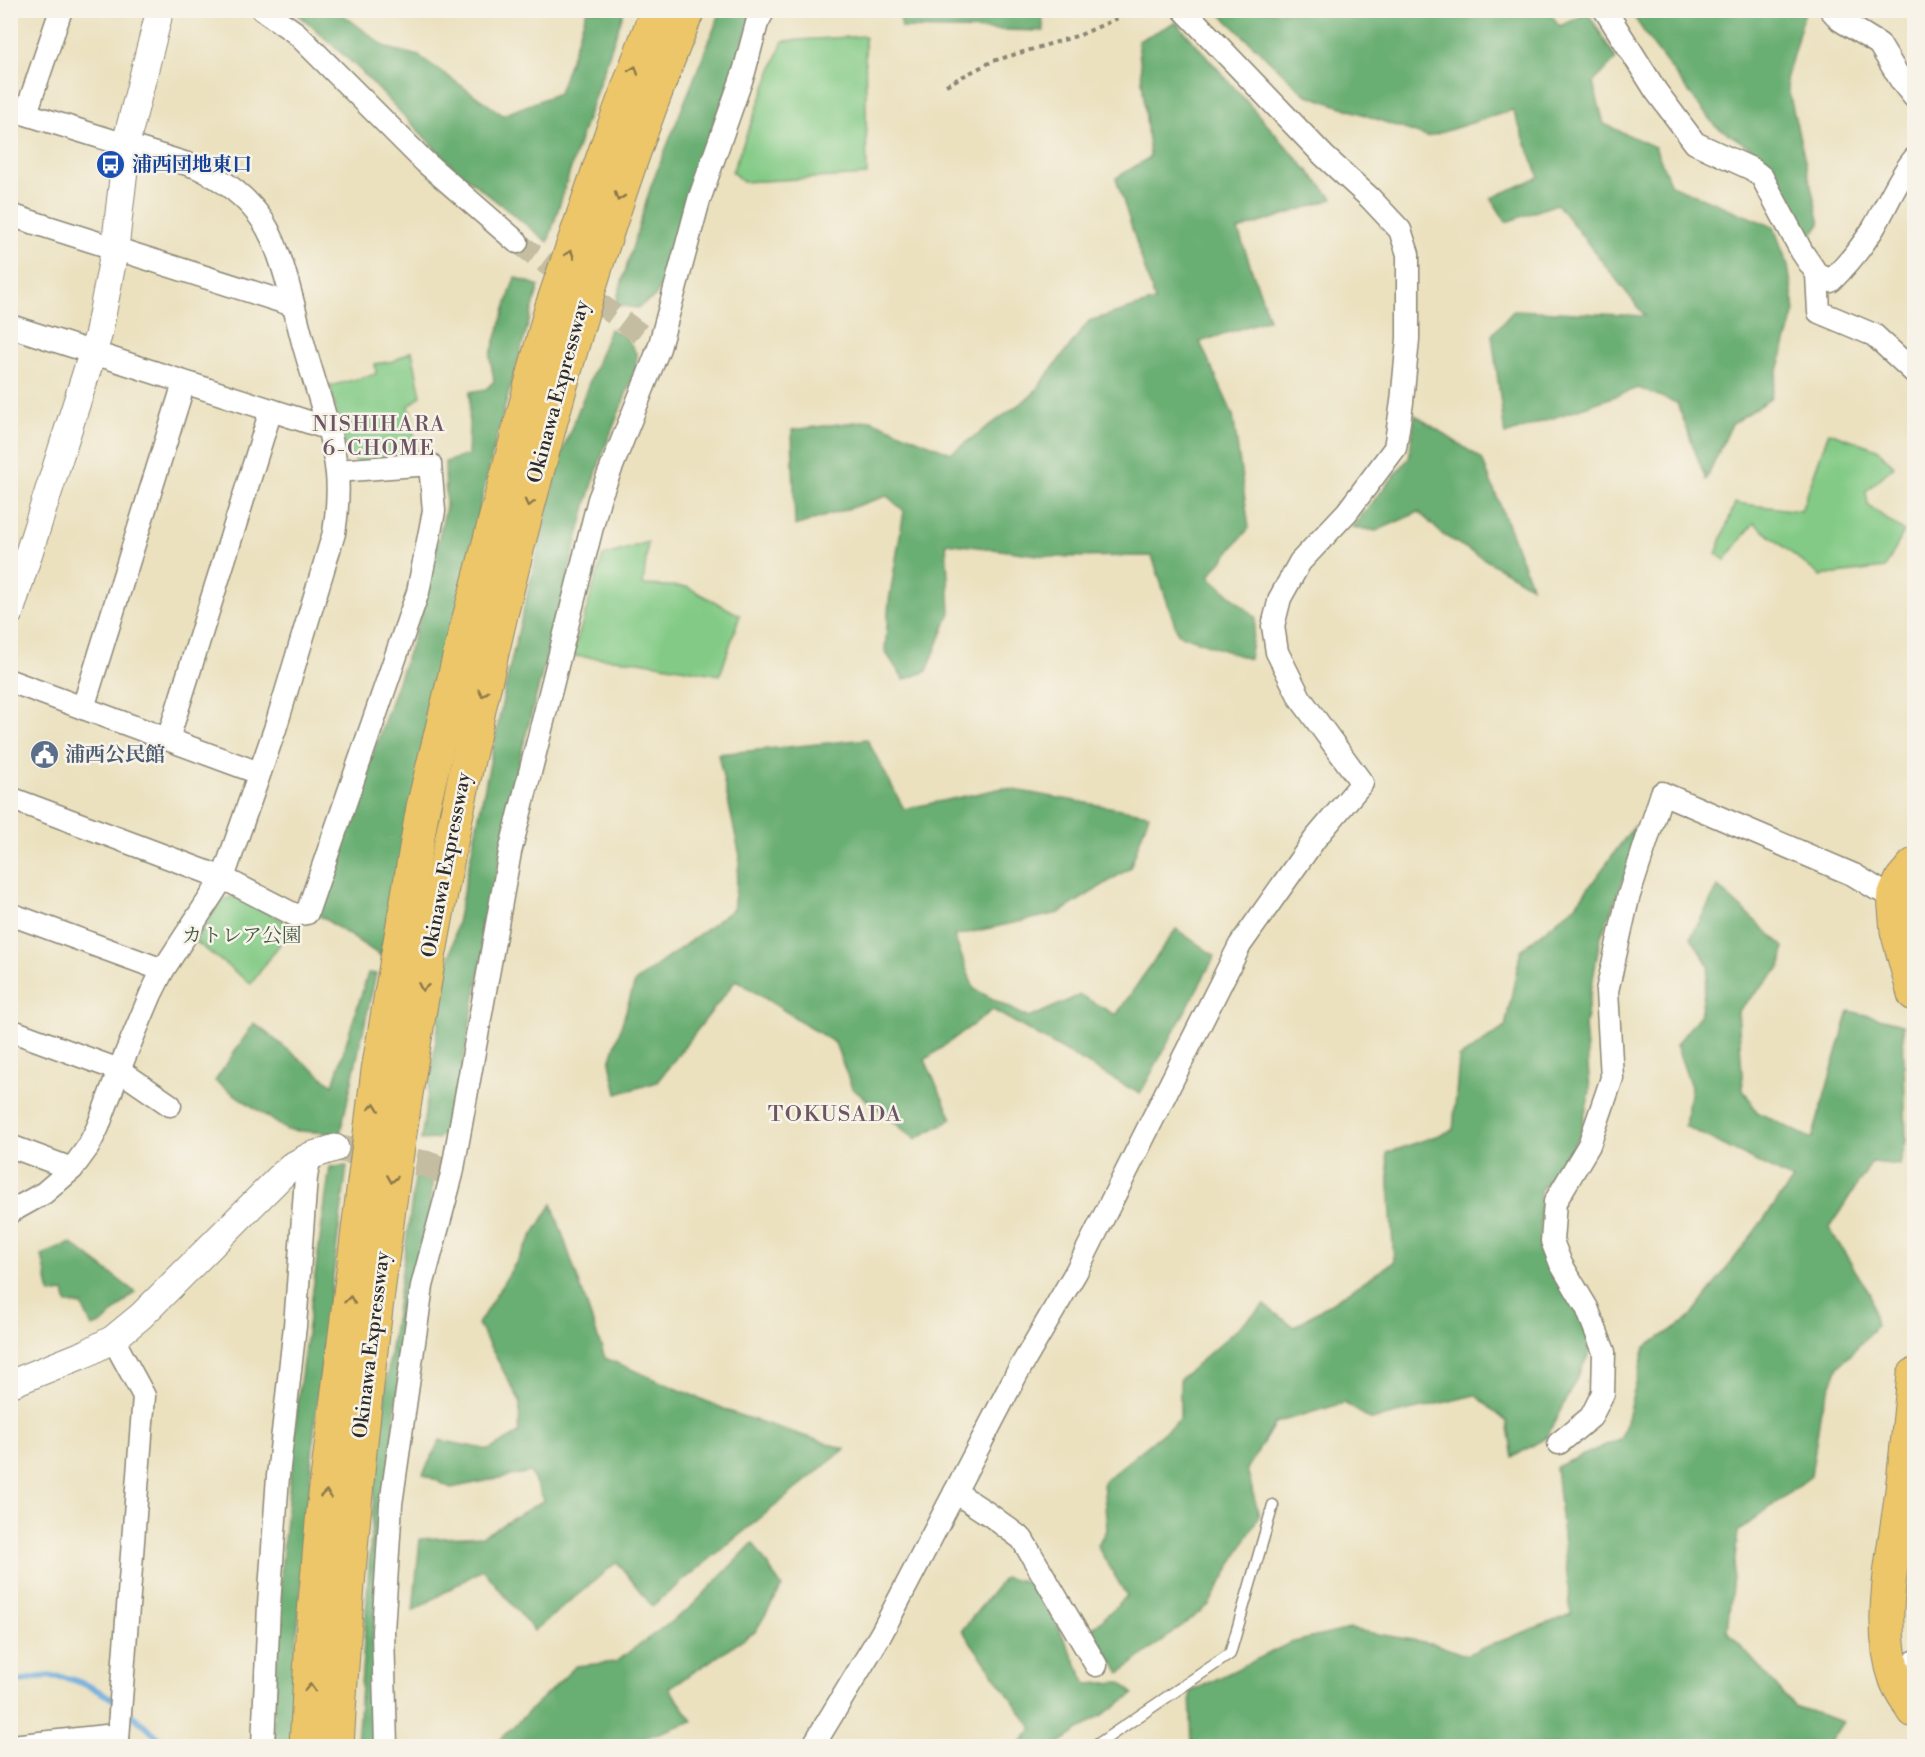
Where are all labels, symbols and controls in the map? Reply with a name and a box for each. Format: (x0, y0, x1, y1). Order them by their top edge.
one-way arrow (627, 65, 640, 76)
bus stop icon: 浦西団地東口 (95, 149, 127, 181)
place label: 浦西団地東口 (132, 153, 252, 178)
one-way arrow (613, 191, 626, 201)
one-way arrow (563, 249, 575, 260)
street label: Okinawa Expressway (523, 298, 596, 486)
district label: NISHIHARA 6-CHOME (312, 412, 446, 462)
one-way arrow (524, 498, 536, 508)
one-way arrow (477, 687, 490, 697)
public building icon: 浦西公民館 (28, 739, 60, 771)
place label: 浦西公民館 (65, 743, 165, 768)
street label: Okinawa Expressway (417, 770, 477, 960)
park label: カトレア公園 (182, 924, 302, 949)
one-way arrow (417, 981, 430, 991)
district label: TOKUSADA (768, 1101, 902, 1128)
one-way arrow (367, 1102, 379, 1111)
one-way arrow (386, 1174, 399, 1184)
street label: Okinawa Expressway (348, 1250, 396, 1440)
one-way arrow (343, 1296, 355, 1305)
one-way arrow (319, 1489, 331, 1498)
one-way arrow (303, 1684, 316, 1693)

